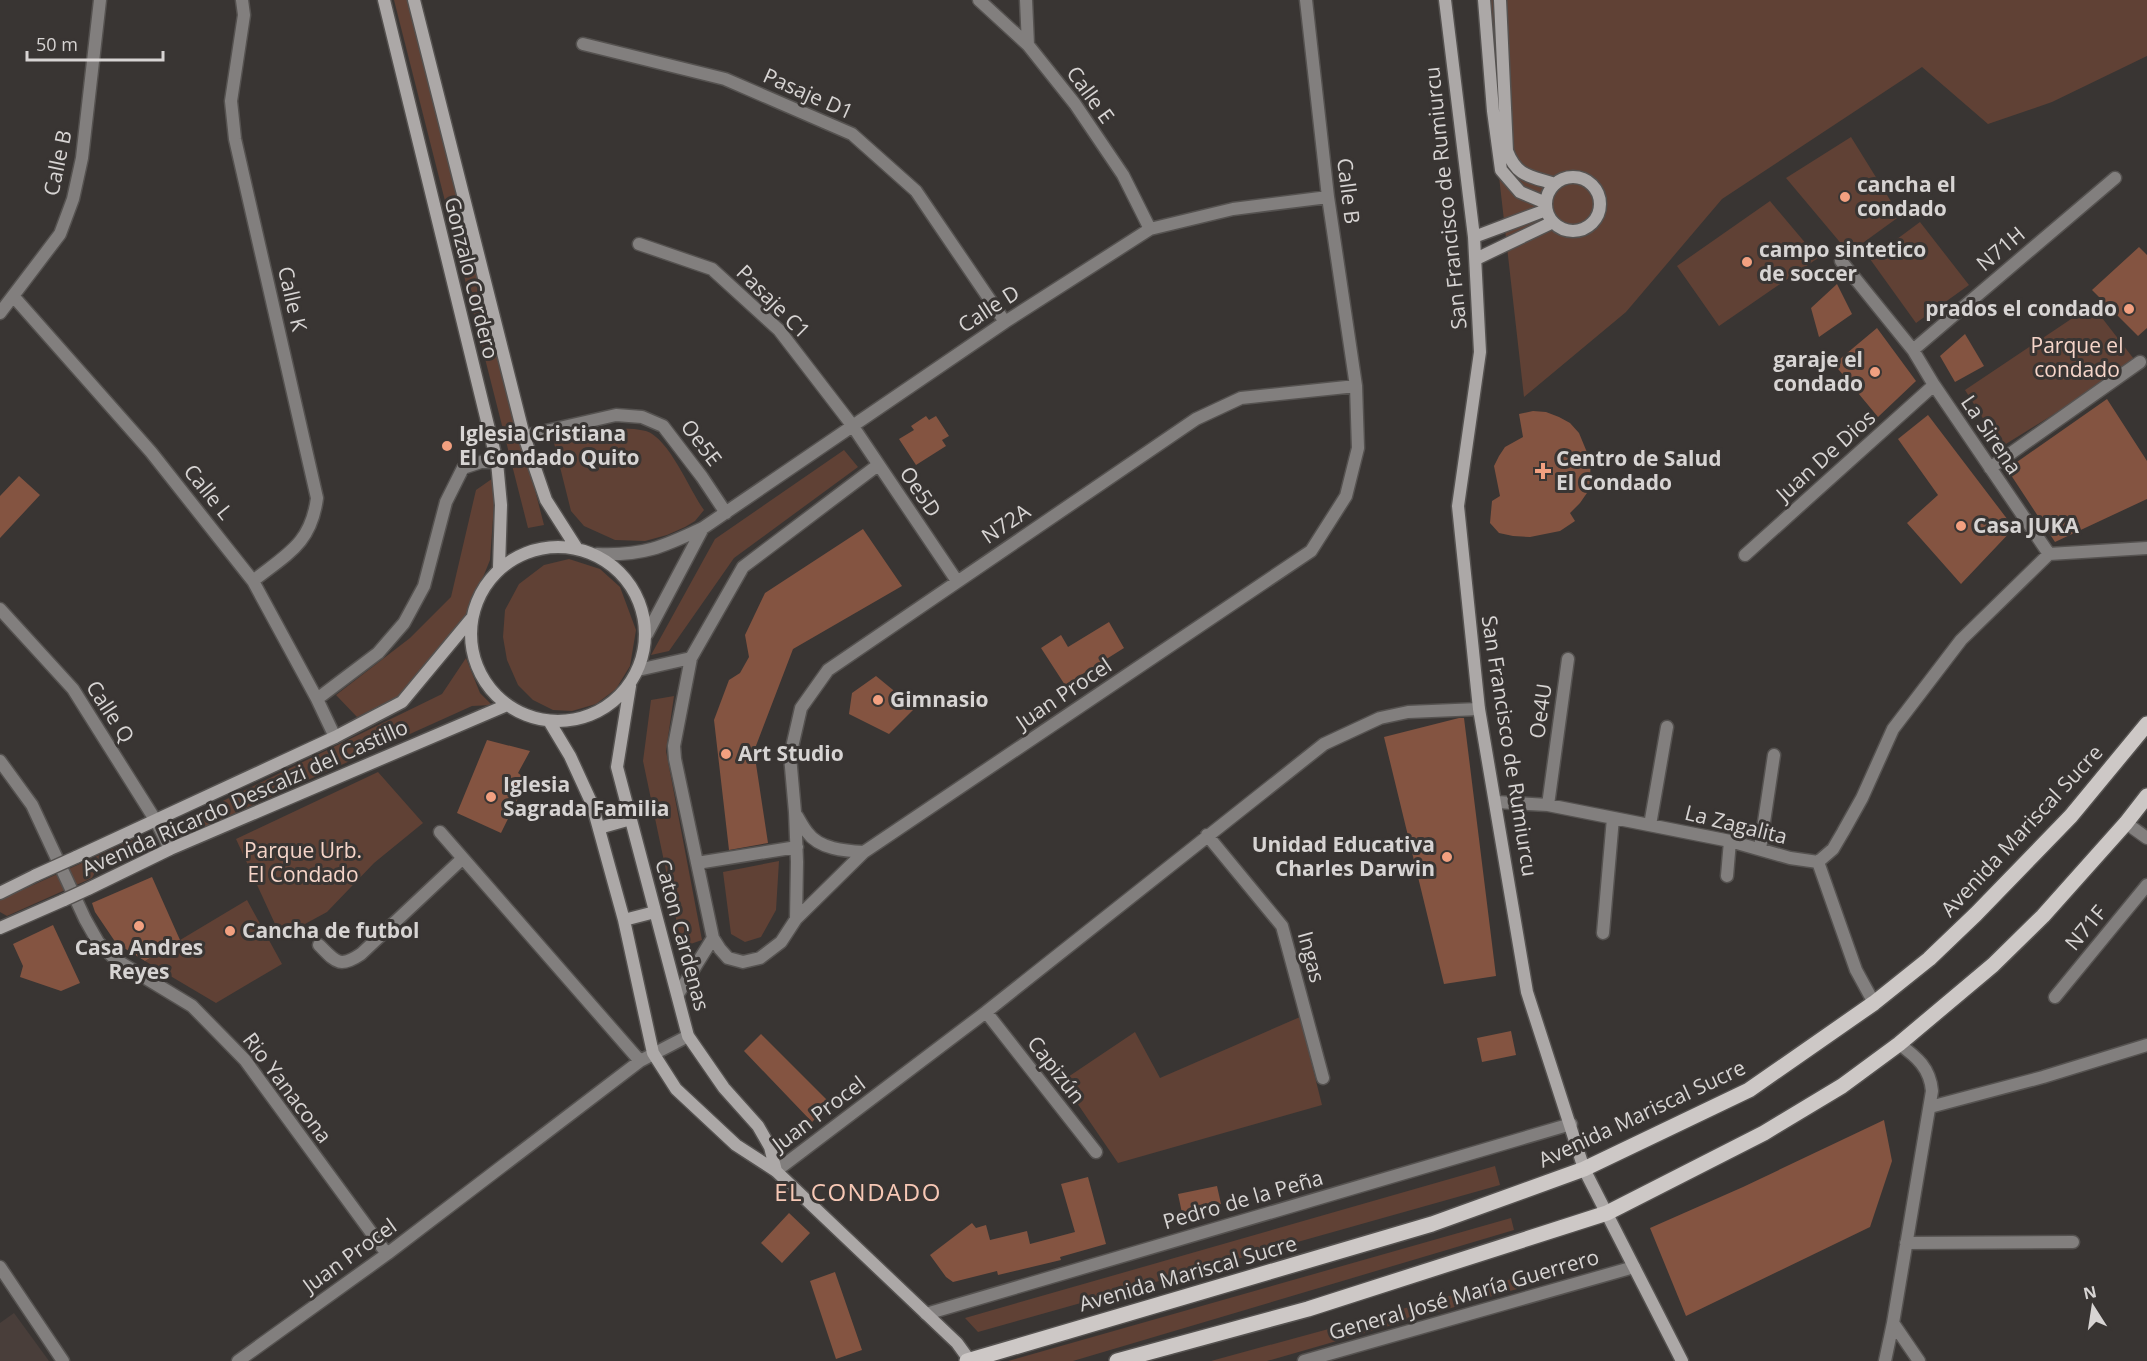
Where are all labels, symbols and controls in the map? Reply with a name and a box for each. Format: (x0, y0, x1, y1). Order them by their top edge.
scale bar (27, 24, 164, 62)
text: 50 m (36, 32, 78, 56)
street label: Calle E (1061, 60, 1121, 129)
street label: Pasaje D1 (759, 61, 858, 125)
street label: San Francisco de Rumiurcu (1417, 65, 1473, 331)
street label: Calle B (36, 127, 78, 198)
street label: Calle B (1331, 156, 1367, 225)
place label: cancha el condado (1857, 170, 1956, 222)
marker: cancha el condado (1838, 190, 1852, 204)
street label: Gonzalo Cordero (438, 194, 506, 362)
street label: N71H (1970, 220, 2031, 277)
place label: campo sintetico de soccer (1759, 235, 1926, 287)
marker: campo sintetico de soccer (1740, 255, 1754, 269)
street label: Pasaje C1 (731, 258, 817, 344)
street label: Calle K (272, 264, 314, 334)
street label: Calle D (952, 278, 1025, 338)
place label: prados el condado (1925, 294, 2117, 322)
marker: prados el condado (2122, 302, 2136, 316)
park label: Parque el condado (2031, 331, 2123, 383)
place label: garaje el condado (1773, 345, 1863, 397)
marker: garaje el condado (1868, 365, 1882, 379)
street label: La Sirena (1955, 389, 2029, 480)
street label: Juan De Dios (1768, 403, 1881, 509)
street label: Oe5E (675, 413, 729, 472)
place label: Iglesia Cristiana El Condado Quito (459, 419, 640, 471)
marker: Iglesia Cristiana El Condado Quito (440, 439, 454, 453)
place label: Centro de Salud El Condado (1556, 444, 1722, 496)
street label: Calle L (178, 458, 240, 525)
street label: Oe5D (894, 461, 948, 522)
marker: Centro de Salud El Condado (1534, 462, 1552, 480)
street label: N72A (976, 496, 1036, 550)
place label: Casa JUKA (1973, 511, 2079, 539)
marker: Casa JUKA (1954, 519, 1968, 533)
street label: San Francisco de Rumiurcu (1476, 613, 1544, 878)
street label: Juan Procel (1009, 651, 1117, 737)
street label: Calle Q (80, 675, 141, 748)
street label: Oe4U (1522, 681, 1558, 740)
place label: Gimnasio (890, 685, 989, 713)
marker: Gimnasio (871, 693, 885, 707)
street label: Avenida Ricardo Descalzi del Castillo (77, 712, 412, 882)
street label: Avenida Mariscal Sucre (1934, 738, 2108, 922)
place label: Art Studio (738, 739, 844, 767)
marker: Art Studio (719, 747, 733, 761)
place label: Iglesia Sagrada Familia (503, 770, 670, 822)
marker: Iglesia Sagrada Familia (484, 790, 498, 804)
street label: La Zagalita (1682, 798, 1790, 850)
place label: Unidad Educativa Charles Darwin (1252, 830, 1435, 882)
park label: Parque Urb. El Condado (244, 836, 362, 888)
marker: Unidad Educativa Charles Darwin (1440, 850, 1454, 864)
street label: Caton Cardenas (649, 856, 717, 1014)
street label: N71F (2058, 899, 2112, 956)
place label: Cancha de futbol (242, 916, 420, 944)
marker: Casa Andres Reyes (132, 919, 146, 933)
marker: Cancha de futbol (223, 924, 237, 938)
street label: Ingas (1292, 928, 1332, 985)
place label: Casa Andres Reyes (75, 933, 203, 985)
street label: Rio Yanacona (237, 1026, 339, 1148)
street label: Capizún (1022, 1030, 1092, 1109)
street label: Avenida Mariscal Sucre (1533, 1053, 1750, 1173)
street label: Juan Procel (765, 1069, 871, 1159)
street label: Pedro de la Peña (1159, 1163, 1326, 1235)
district label: EL CONDADO (774, 1175, 942, 1208)
street label: Juan Procel (295, 1212, 402, 1300)
street label: Avenida Mariscal Sucre (1075, 1229, 1300, 1318)
street label: General José María Guerrero (1325, 1242, 1602, 1346)
north arrow (2063, 1277, 2123, 1337)
text: N (2081, 1280, 2099, 1304)

